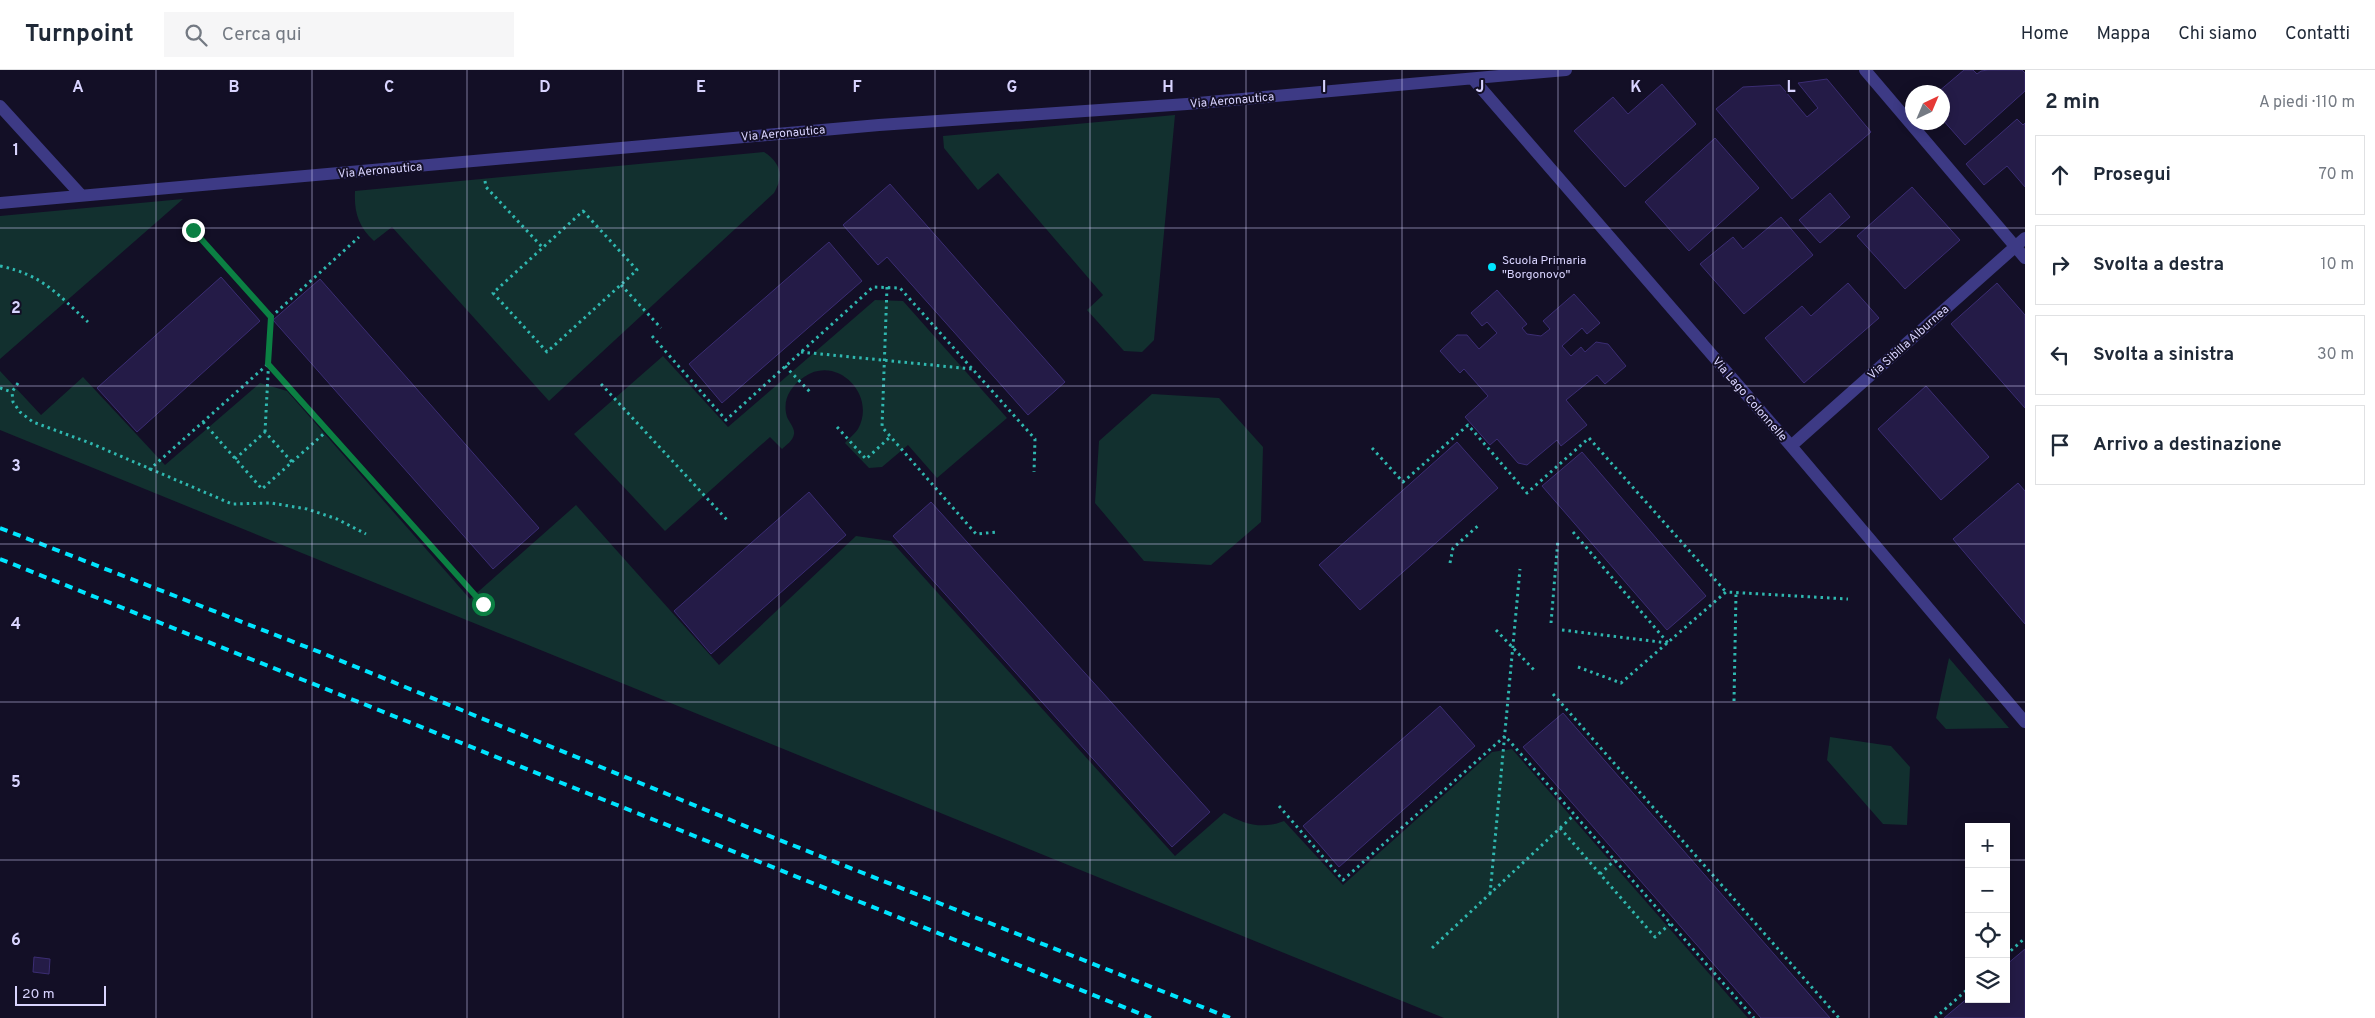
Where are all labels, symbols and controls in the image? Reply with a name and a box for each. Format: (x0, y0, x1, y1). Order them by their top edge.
search box (164, 12, 514, 57)
text: Turnpoint (25, 20, 134, 50)
icon: search (182, 21, 210, 49)
text: Cerca qui (222, 23, 302, 47)
text: Home (2021, 23, 2069, 46)
text: Mappa (2097, 23, 2150, 46)
text: Chi siamo (2178, 23, 2257, 46)
text: Contatti (2285, 23, 2350, 46)
text: A (72, 78, 84, 98)
text: B (228, 78, 240, 98)
text: C (384, 78, 394, 98)
text: D (539, 78, 551, 98)
text: E (696, 78, 706, 98)
text: F (852, 78, 862, 98)
text: G (1007, 78, 1017, 98)
text: H (1162, 78, 1174, 98)
text: I (1322, 78, 1326, 98)
text: J (1476, 78, 1484, 98)
text: K (1630, 78, 1642, 98)
text: L (1786, 78, 1796, 98)
north arrow (1905, 85, 1950, 130)
street label: Via Aeronautica (1189, 89, 1275, 113)
text: 2 min (2045, 89, 2100, 116)
text: A piedi · 110 m (2259, 93, 2355, 113)
street label: Via Aeronautica (740, 122, 826, 146)
text: 1 (13, 141, 19, 161)
street label: Via Aeronautica (337, 159, 423, 183)
icon: ahead (2046, 161, 2074, 189)
text: Prosegui (2093, 163, 2171, 187)
text: 70 m (2319, 165, 2354, 185)
route end (182, 219, 205, 242)
icon: right (2046, 251, 2074, 279)
place label: Scuola Primaria "Borgonovo" (1502, 253, 1586, 283)
text: Svolta a destra (2093, 253, 2224, 277)
text: 10 m (2320, 255, 2354, 275)
marker: Scuola Primaria "Borgonovo" (1486, 261, 1498, 273)
text: 2 (11, 299, 21, 319)
street label: Via Sibilla Alburnea (1865, 302, 1953, 384)
icon: left (2046, 341, 2074, 369)
text: Svolta a sinistra (2093, 343, 2234, 367)
text: 30 m (2317, 345, 2354, 365)
street label: Via Lago Colonnelle (1708, 354, 1790, 445)
icon: arrive (2046, 431, 2074, 459)
text: Arrivo a destinazione (2093, 433, 2282, 457)
text: 3 (11, 457, 21, 477)
route start (472, 593, 495, 616)
text: 4 (11, 615, 21, 635)
text: 5 (11, 773, 21, 793)
map controls (1965, 823, 2010, 1003)
button: + (1965, 823, 2010, 868)
button: − (1965, 868, 2010, 913)
button: locate (1965, 913, 2010, 958)
text: 6 (11, 931, 21, 951)
button: layers (1965, 958, 2010, 1003)
scale bar (15, 983, 106, 1006)
text: 20 m (22, 986, 55, 1003)

